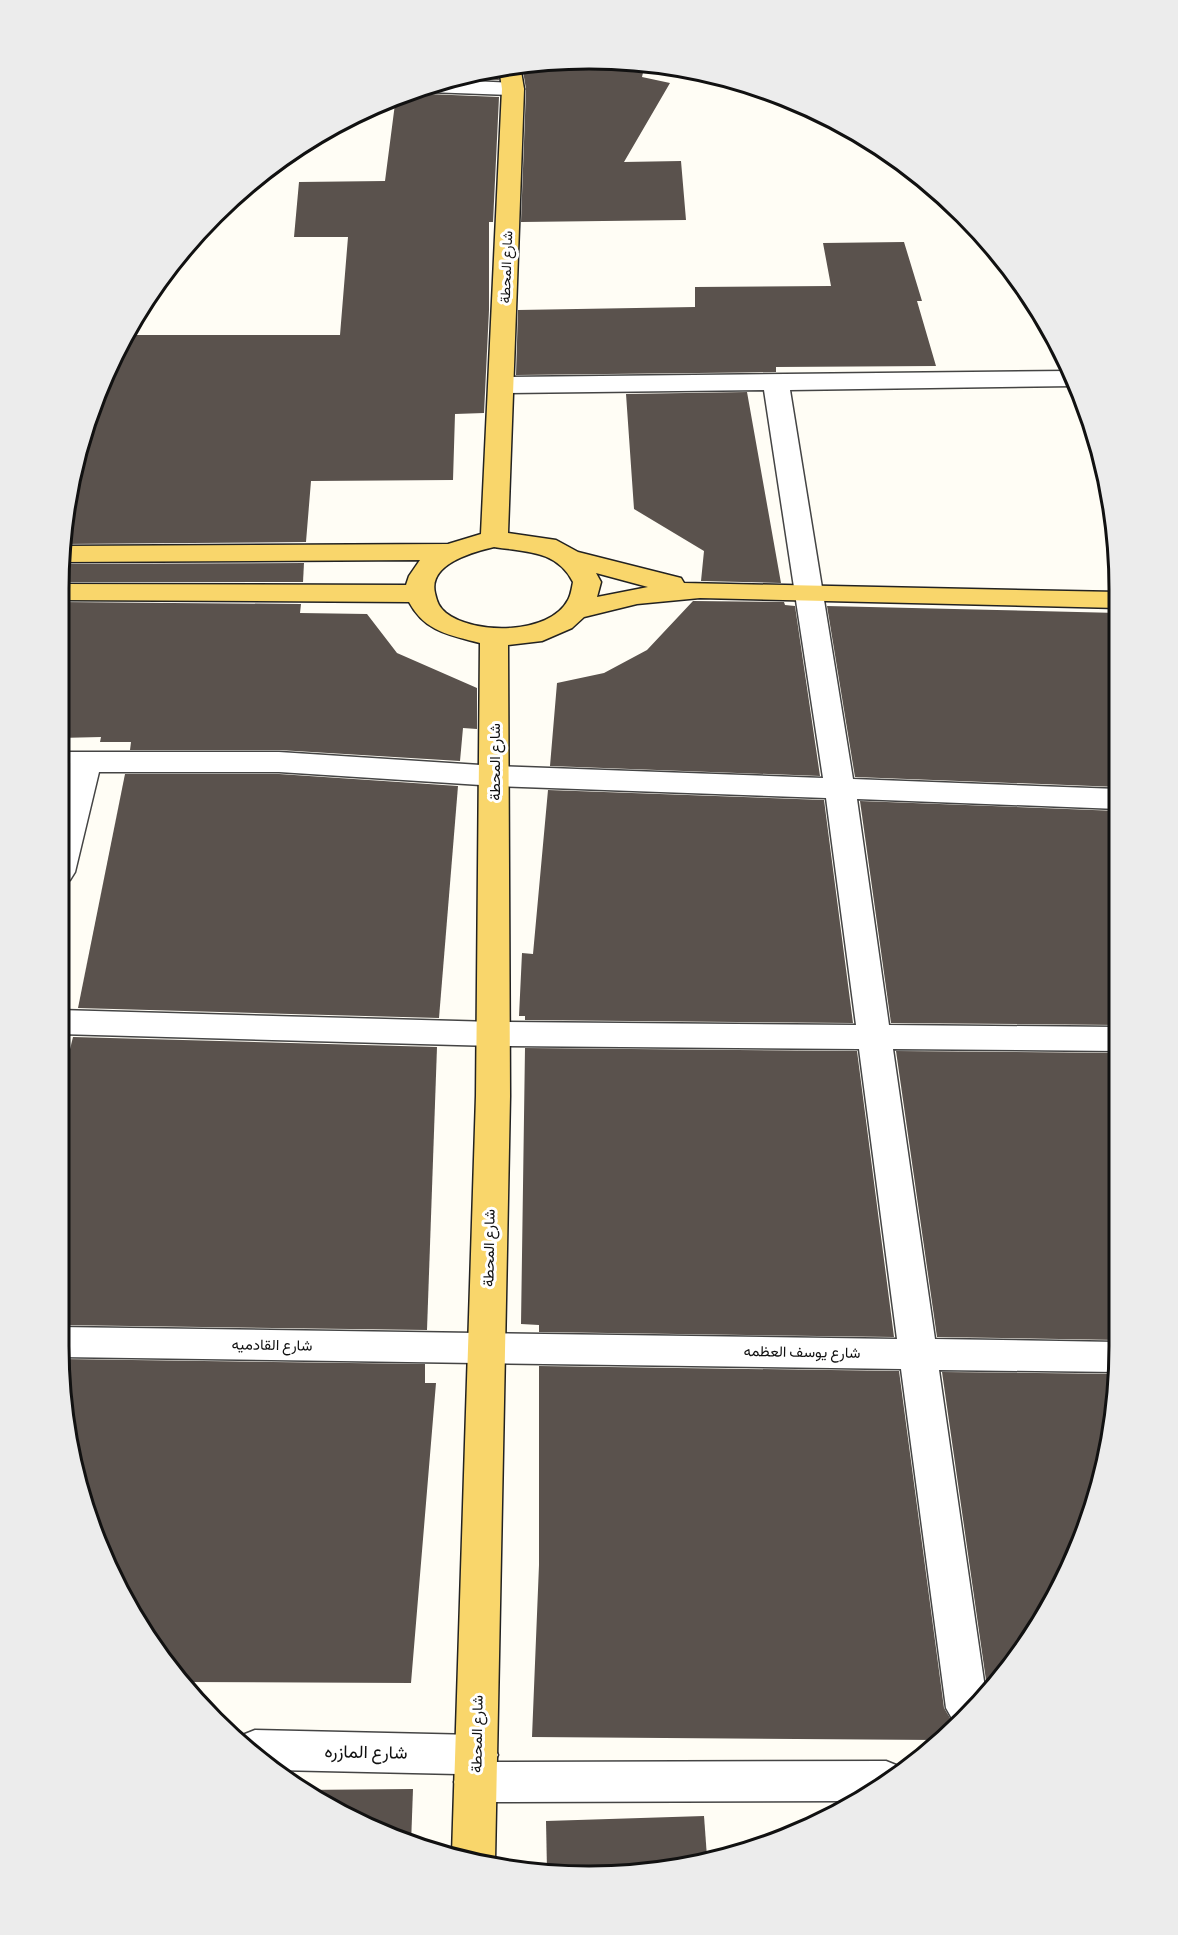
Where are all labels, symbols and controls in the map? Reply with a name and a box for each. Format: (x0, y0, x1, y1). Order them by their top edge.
street label: شارع المحطة (494, 230, 518, 304)
street label: شارع المحطة (482, 723, 506, 801)
street label: شارع المحطة (475, 1209, 501, 1287)
street label: شارع القادميه (231, 1331, 313, 1357)
street label: شارع يوسف العظمه (743, 1338, 861, 1364)
street label: شارع المحطة (463, 1695, 489, 1773)
street label: شارع المازره (324, 1736, 408, 1765)

